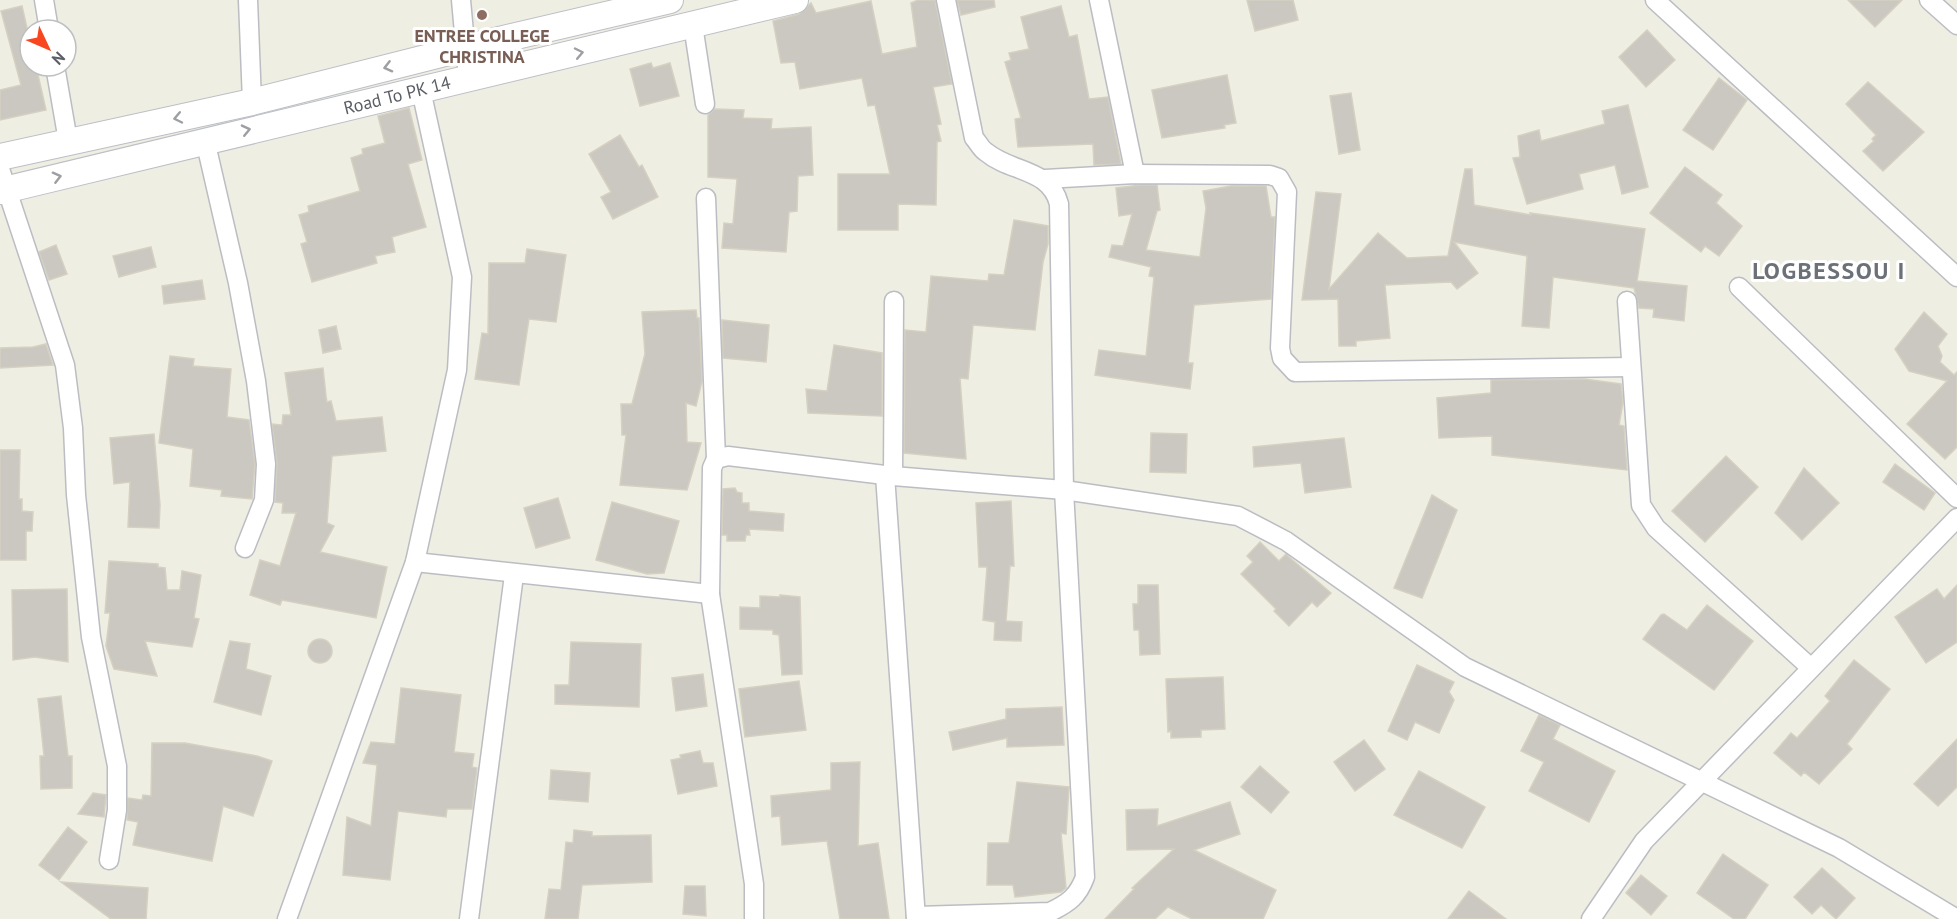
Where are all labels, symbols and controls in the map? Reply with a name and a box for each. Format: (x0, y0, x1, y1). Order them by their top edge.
marker: ENTREE COLLEGE CHRISTINA (475, 8, 489, 22)
north arrow (18, 18, 78, 78)
place label: ENTREE COLLEGE CHRISTINA (414, 24, 550, 68)
one-way arrow (574, 47, 584, 60)
text: N (48, 48, 70, 69)
one-way arrow (384, 60, 394, 73)
street label: Road To PK 14 (341, 71, 453, 119)
one-way arrow (174, 111, 184, 124)
one-way arrow (241, 125, 251, 138)
one-way arrow (52, 172, 62, 185)
district label: LOGBESSOU I (1752, 255, 1906, 286)

